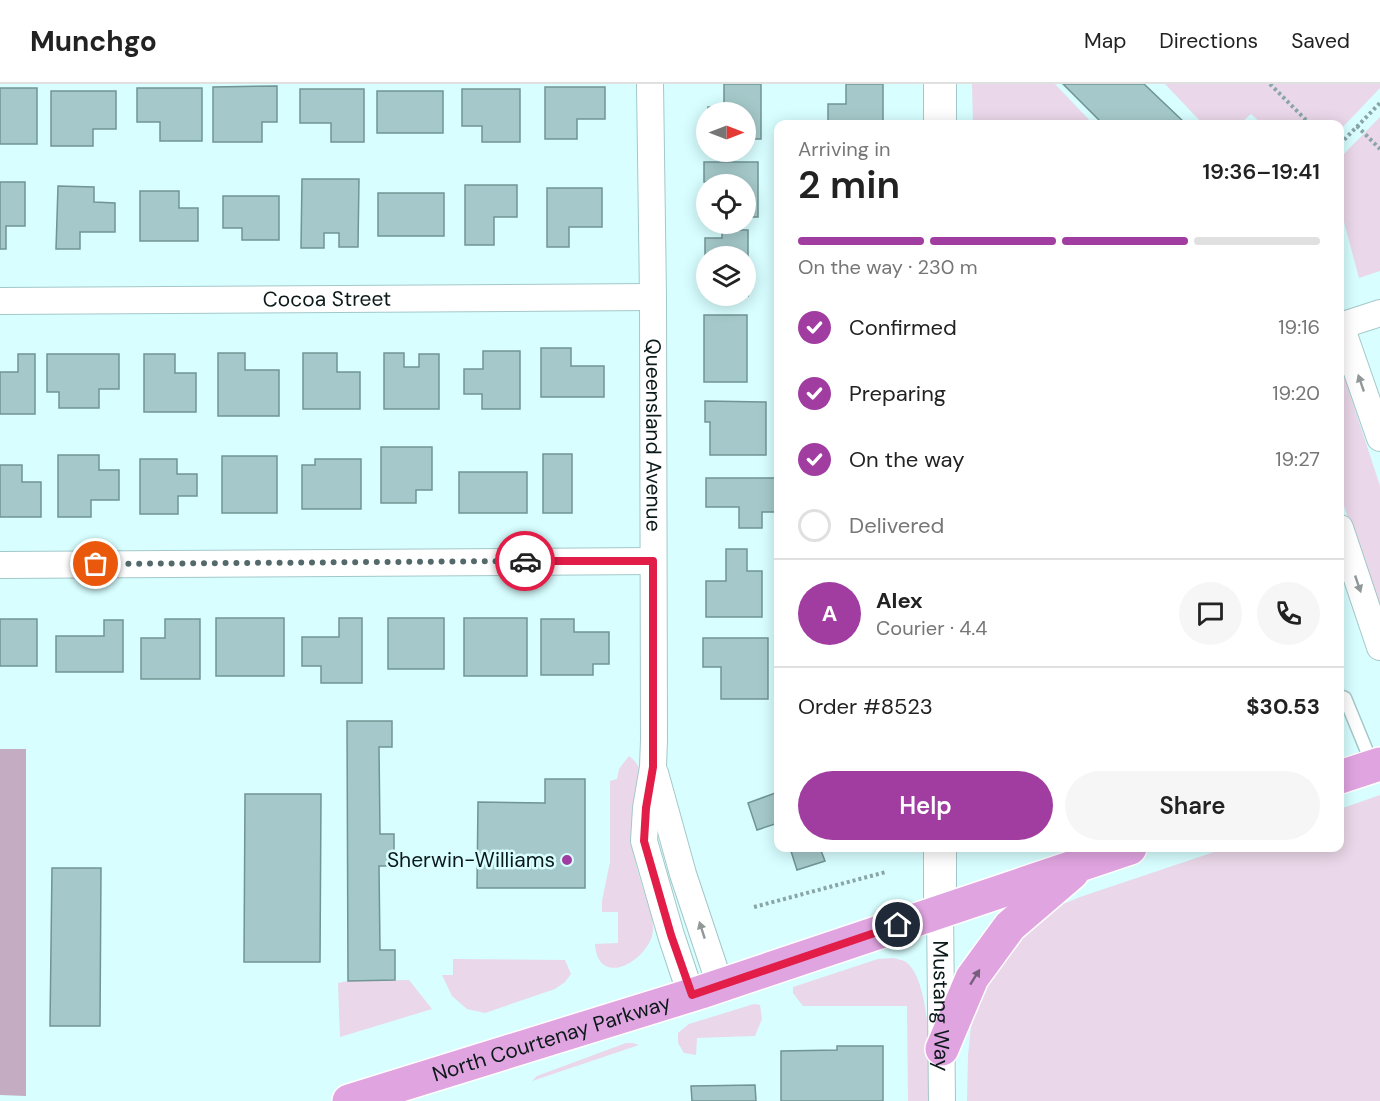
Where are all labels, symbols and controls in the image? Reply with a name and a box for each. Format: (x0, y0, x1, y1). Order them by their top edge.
text: Munchgo (30, 23, 157, 60)
text: Map (1084, 27, 1126, 55)
text: Directions (1159, 27, 1258, 55)
text: Saved (1291, 27, 1350, 55)
north arrow (696, 102, 756, 162)
map controls (696, 102, 756, 306)
text: Arriving in (798, 136, 890, 162)
text: 19:36–19:41 (1202, 157, 1320, 186)
text: 2 min (798, 159, 900, 210)
button: locate (696, 174, 756, 234)
button: layers (696, 246, 756, 306)
text: On the way · 230 m (798, 254, 978, 280)
street label: Cocoa Street (263, 285, 391, 313)
icon: check (798, 311, 831, 344)
text: Confirmed (849, 313, 957, 342)
text: 19:16 (1278, 314, 1320, 340)
street label: Queensland Avenue (639, 338, 668, 532)
one-way arrow (1355, 374, 1365, 392)
icon: check (798, 377, 831, 410)
text: Preparing (849, 379, 946, 408)
text: 19:20 (1272, 380, 1320, 406)
icon: check (798, 443, 831, 476)
text: On the way (849, 445, 964, 474)
text: 19:27 (1275, 446, 1320, 472)
text: Delivered (849, 511, 944, 540)
courier (495, 531, 555, 591)
pin (70, 538, 121, 589)
icon: car (509, 545, 542, 578)
icon: bag (79, 547, 112, 580)
one-way arrow (1354, 575, 1364, 593)
button: chat (1179, 582, 1242, 645)
button: phone (1257, 582, 1320, 645)
text: Alex (876, 586, 923, 615)
text: A (822, 599, 837, 628)
text: Courier · 4.4 (876, 615, 987, 641)
text: Order #8523 (798, 692, 933, 721)
text: $30.53 (1246, 692, 1320, 721)
button: Help (798, 771, 1053, 840)
button: Share (1065, 771, 1320, 840)
place label: Sherwin-Williams (387, 846, 555, 874)
marker: Sherwin-Williams (560, 853, 574, 867)
pin (872, 899, 923, 950)
icon: home (881, 908, 914, 941)
one-way arrow (697, 921, 706, 939)
street label: Mustang Way (926, 940, 956, 1072)
one-way arrow (969, 968, 980, 985)
street label: North Courtenay Parkway (429, 988, 675, 1088)

